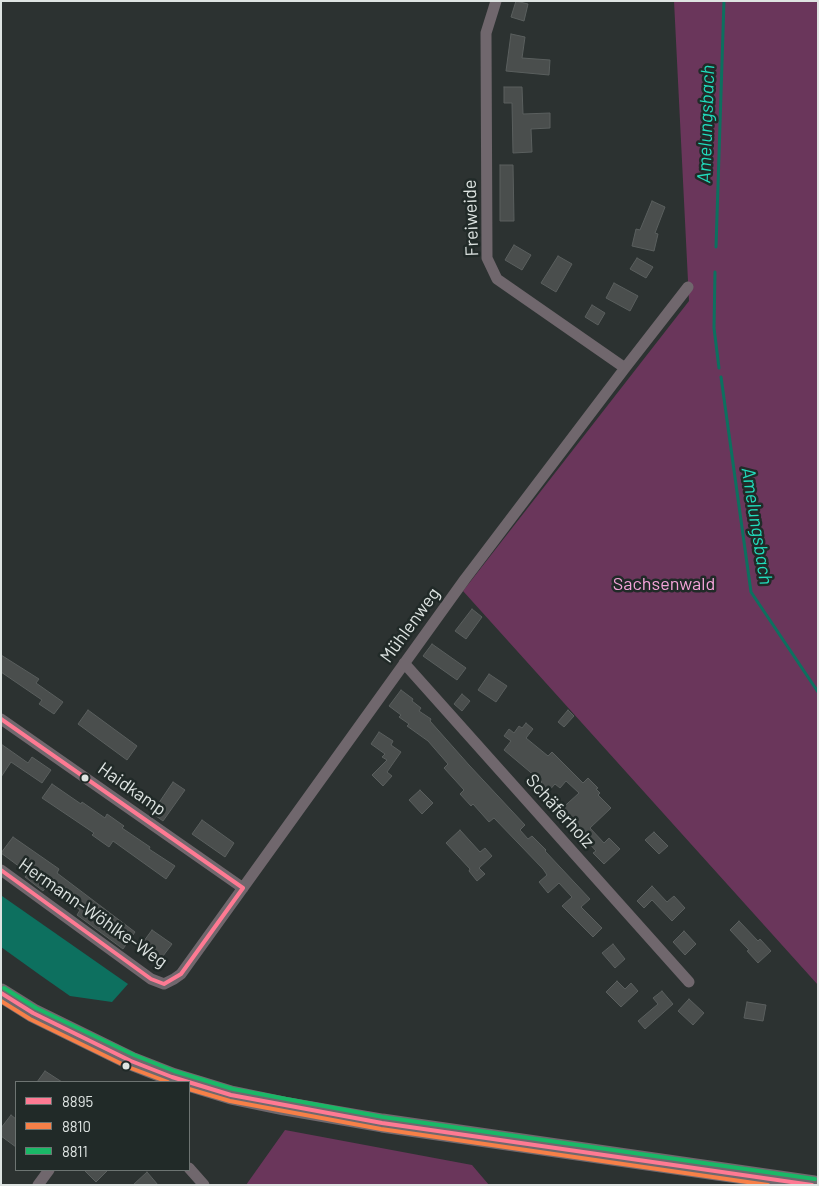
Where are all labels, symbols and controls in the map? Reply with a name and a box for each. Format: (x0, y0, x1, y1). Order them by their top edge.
water label: Amelungsbach (693, 64, 719, 184)
street label: Freiweide (459, 179, 483, 257)
water label: Amelungsbach (736, 466, 778, 586)
park label: Sachsenwald (613, 573, 715, 595)
street label: Mühlenweg (376, 583, 444, 667)
street label: Haidkamp (94, 758, 170, 820)
street label: Schäferholz (521, 770, 599, 852)
unlabelled marker (80, 773, 90, 783)
street label: Hermann-Wöhlke-Weg (15, 854, 171, 972)
unlabelled marker (121, 1061, 131, 1071)
legend (15, 1081, 190, 1171)
text: 8895 (62, 1092, 93, 1110)
text: 8810 (62, 1117, 91, 1135)
text: 8811 (62, 1142, 88, 1160)

